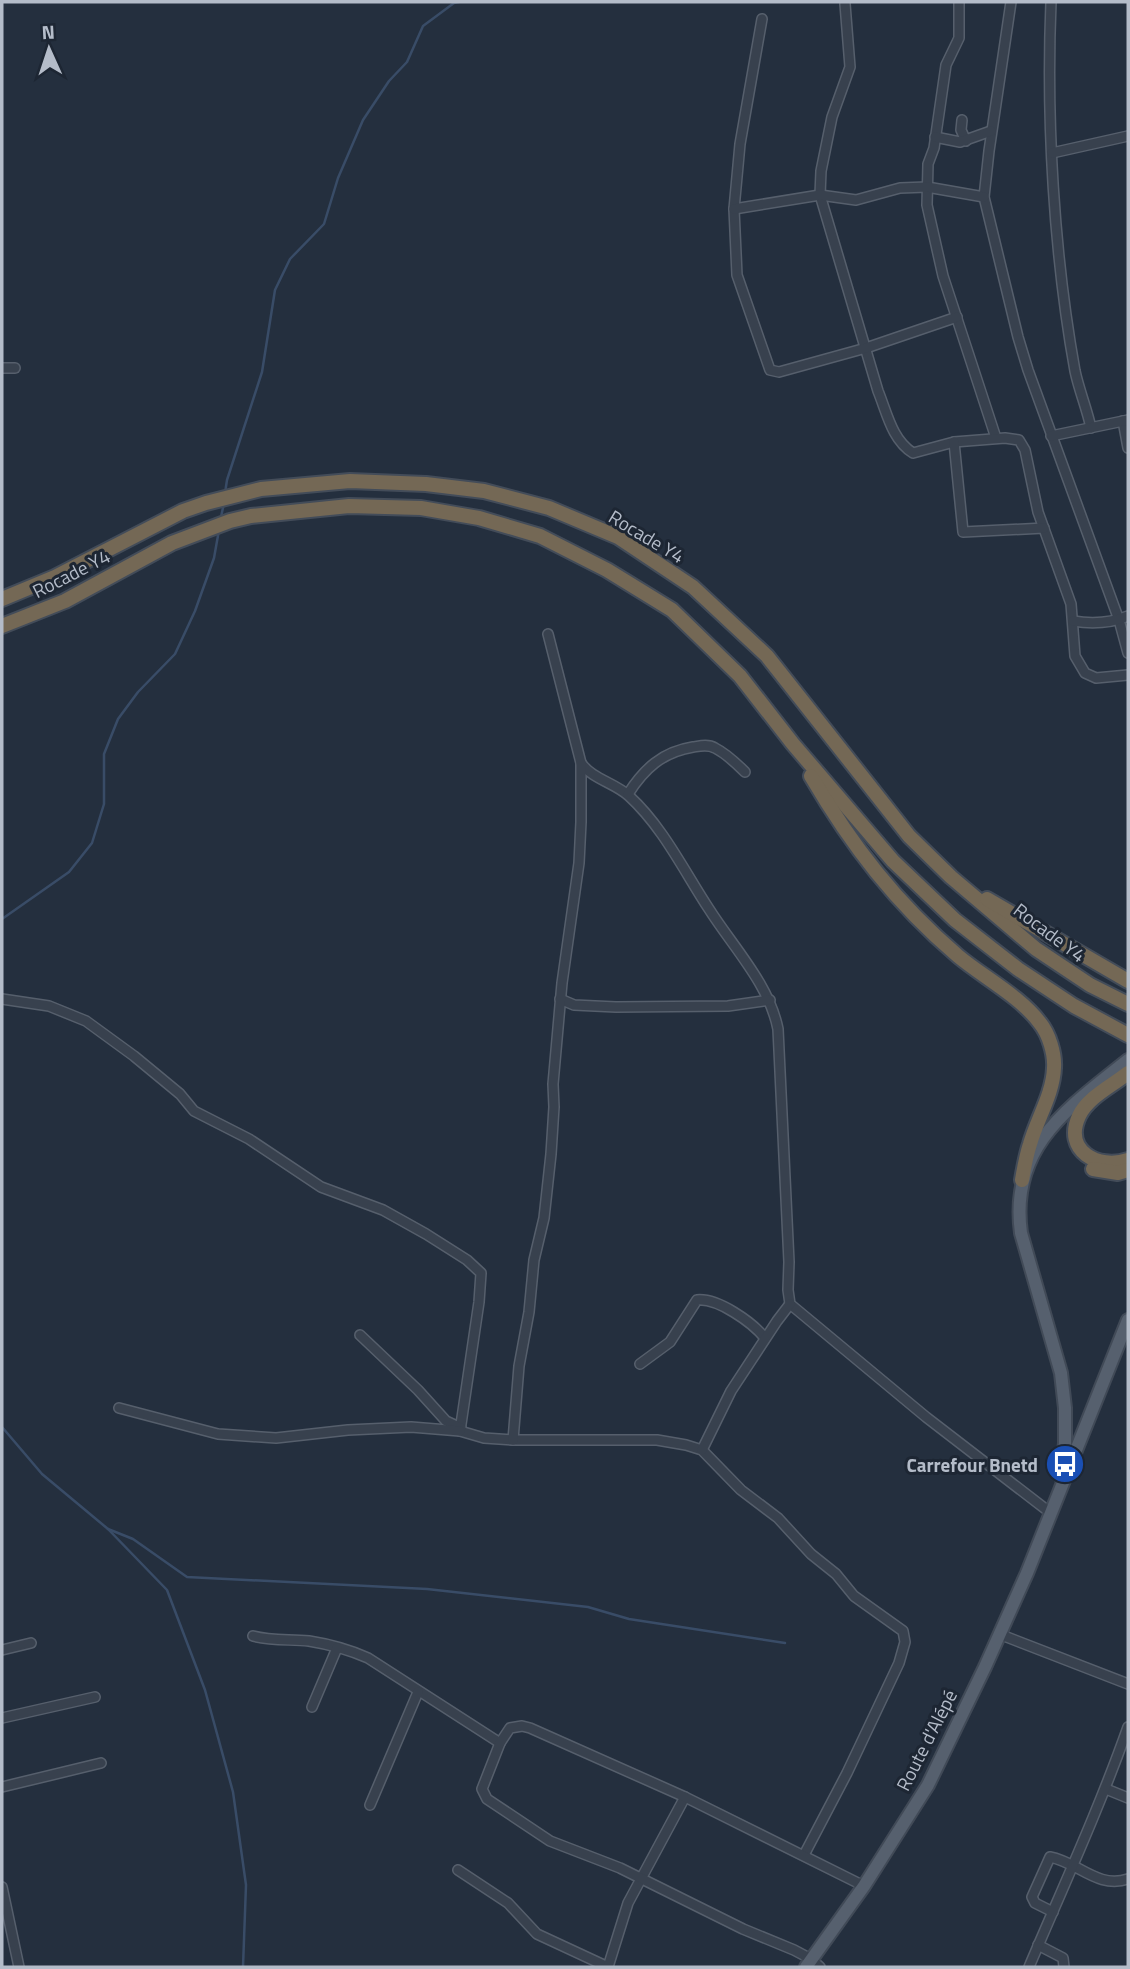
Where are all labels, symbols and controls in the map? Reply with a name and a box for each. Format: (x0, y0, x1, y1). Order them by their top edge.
north arrow (14, 14, 84, 84)
text: N (41, 17, 55, 46)
street label: Rocade Y4 (604, 502, 690, 570)
street label: Rocade Y4 (27, 541, 115, 605)
street label: Rocade Y4 (1008, 895, 1092, 969)
bus stop icon: Carrefour Bnetd (1044, 1443, 1086, 1485)
place label: Carrefour Bnetd (906, 1450, 1038, 1479)
street label: Route d'Alépé (888, 1684, 964, 1796)

